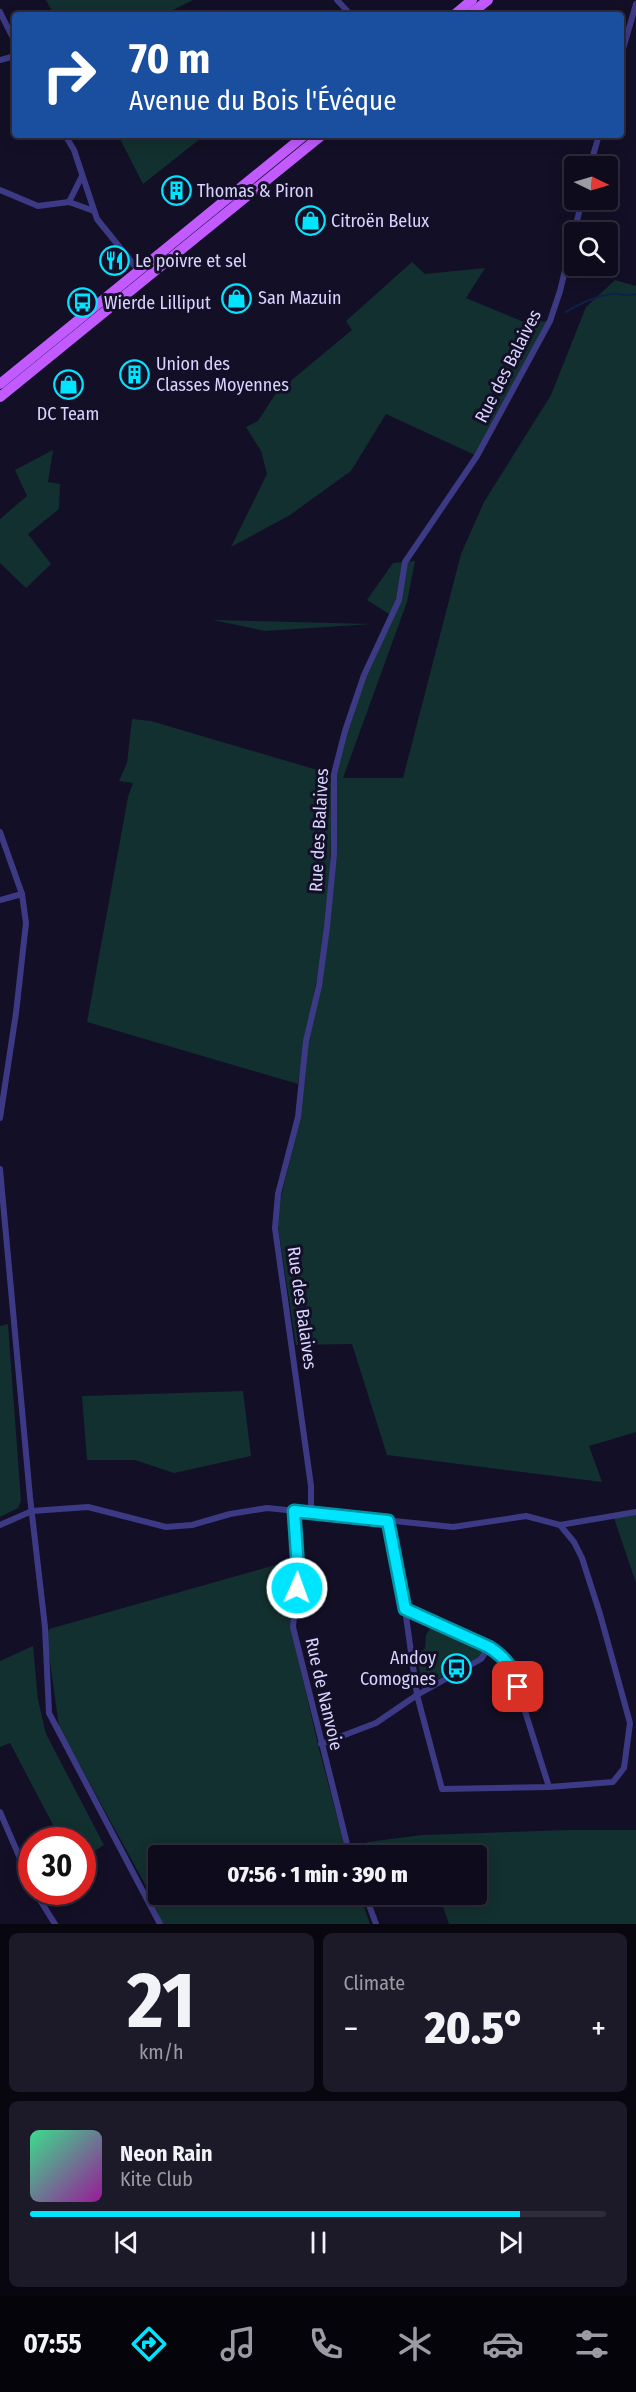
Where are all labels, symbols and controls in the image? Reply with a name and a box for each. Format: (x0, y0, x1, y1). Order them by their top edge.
text: 70 m (129, 34, 210, 84)
icon: right (30, 36, 108, 114)
text: Avenue du Bois l'Évêque (129, 85, 397, 117)
north arrow (564, 156, 618, 210)
map controls (564, 156, 618, 276)
building icon: Thomas & Piron (160, 175, 192, 207)
place label: Thomas & Piron (197, 180, 314, 202)
shop icon: Citroën Belux (294, 205, 326, 237)
place label: Citroën Belux (331, 210, 429, 232)
button: search (564, 222, 618, 276)
restaurant icon: Le poivre et sel (98, 245, 130, 277)
place label: Le poivre et sel (135, 250, 247, 272)
shop icon: San Mazuin (221, 282, 253, 314)
bus stop icon: Wierde Lilliput (67, 287, 99, 319)
place label: San Mazuin (258, 287, 341, 309)
place label: Wierde Lilliput (104, 292, 211, 314)
street label: Rue des Balaives (470, 306, 546, 426)
place label: Union des Classes Moyennes (156, 353, 289, 396)
building icon: Union des Classes Moyennes (119, 358, 151, 390)
shop icon: DC Team (52, 369, 84, 401)
place label: DC Team (37, 403, 99, 425)
street label: Rue des Balaives (305, 767, 333, 892)
street label: Rue des Balaives (282, 1245, 322, 1371)
position arrow (265, 1556, 329, 1620)
street label: Rue de Nanvoie (300, 1635, 348, 1753)
place label: Andoy Comognes (360, 1647, 436, 1690)
bus stop icon: Andoy Comognes (441, 1652, 473, 1684)
pin (492, 1661, 543, 1712)
icon: arrive (501, 1670, 534, 1703)
speed limit sign: 30 (18, 1827, 96, 1905)
text: 07:56 · 1 min · 390 m (227, 1861, 408, 1888)
text: 21 (127, 1954, 195, 2048)
text: Climate (344, 1971, 405, 1995)
text: 20.5° (425, 2001, 525, 2055)
text: − (344, 2009, 358, 2049)
text: + (591, 2009, 606, 2049)
text: km/h (139, 2040, 184, 2064)
text: Neon Rain (120, 2140, 213, 2167)
text: Kite Club (120, 2167, 193, 2191)
icon: previous (110, 2226, 143, 2259)
icon: pause (302, 2226, 335, 2259)
icon: next (494, 2226, 527, 2259)
icon: directions (128, 2323, 170, 2365)
icon: music (217, 2323, 259, 2365)
icon: phone (305, 2323, 347, 2365)
icon: climate (394, 2323, 436, 2365)
icon: car (482, 2323, 524, 2365)
icon: filters (571, 2323, 613, 2365)
text: 07:55 (23, 2328, 82, 2360)

